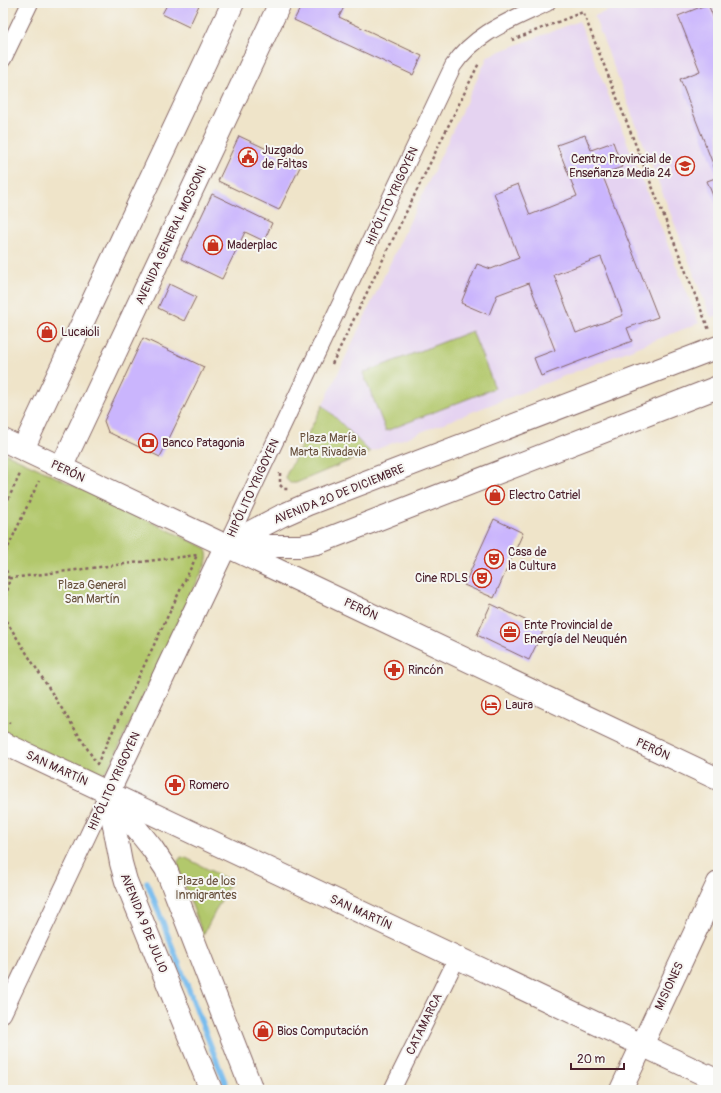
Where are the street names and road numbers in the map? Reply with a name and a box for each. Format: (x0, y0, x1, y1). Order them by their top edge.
street label: HIPÓLITO YRIGOYEN (362, 144, 422, 248)
street label: AVENIDA GENERAL MOSCONI (133, 163, 210, 307)
street label: HIPÓLITO YRIGOYEN (223, 436, 283, 540)
street label: PERÓN (48, 456, 88, 486)
street label: AVENIDA 20 DE DICIEMBRE (272, 461, 407, 528)
street label: PERÓN (341, 594, 381, 624)
street label: HIPÓLITO YRIGOYEN (84, 729, 144, 833)
street label: PERÓN (633, 734, 673, 764)
street label: SAN MARTÍN (23, 747, 91, 789)
street label: AVENIDA 9 DE JULIO (117, 871, 170, 975)
street label: SAN MARTÍN (327, 891, 395, 933)
street label: MISIONES (652, 960, 687, 1013)
street label: CATAMARCA (403, 991, 446, 1058)

